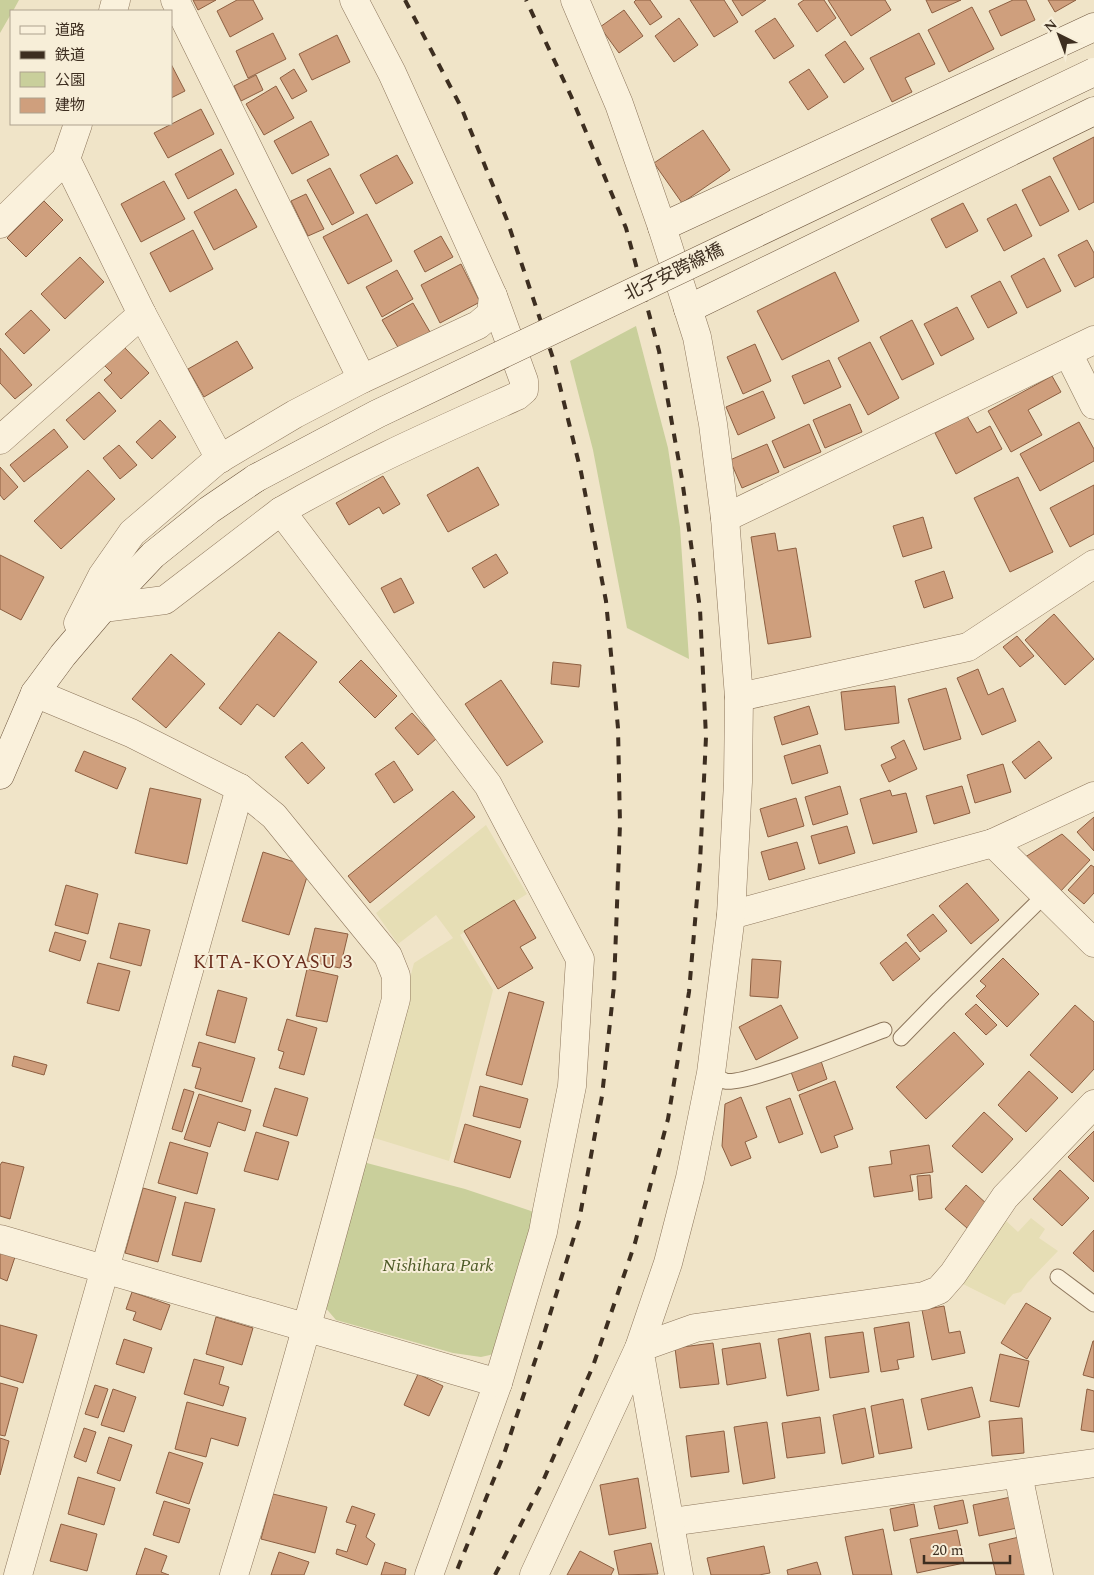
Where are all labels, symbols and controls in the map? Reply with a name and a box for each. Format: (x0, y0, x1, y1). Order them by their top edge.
legend (10, 10, 172, 125)
north arrow (1034, 10, 1084, 60)
text: N (1039, 14, 1062, 37)
text: 道路 (55, 19, 85, 42)
text: 鉄道 (55, 44, 85, 67)
text: 公園 (55, 69, 85, 92)
text: 建物 (55, 94, 85, 117)
street label: 北子安跨線橋 (620, 236, 728, 308)
district label: KITA-KOYASU 3 (193, 948, 353, 977)
park label: Nishihara Park (382, 1252, 494, 1279)
scale bar (924, 1532, 1010, 1564)
text: 20 m (932, 1539, 964, 1562)

